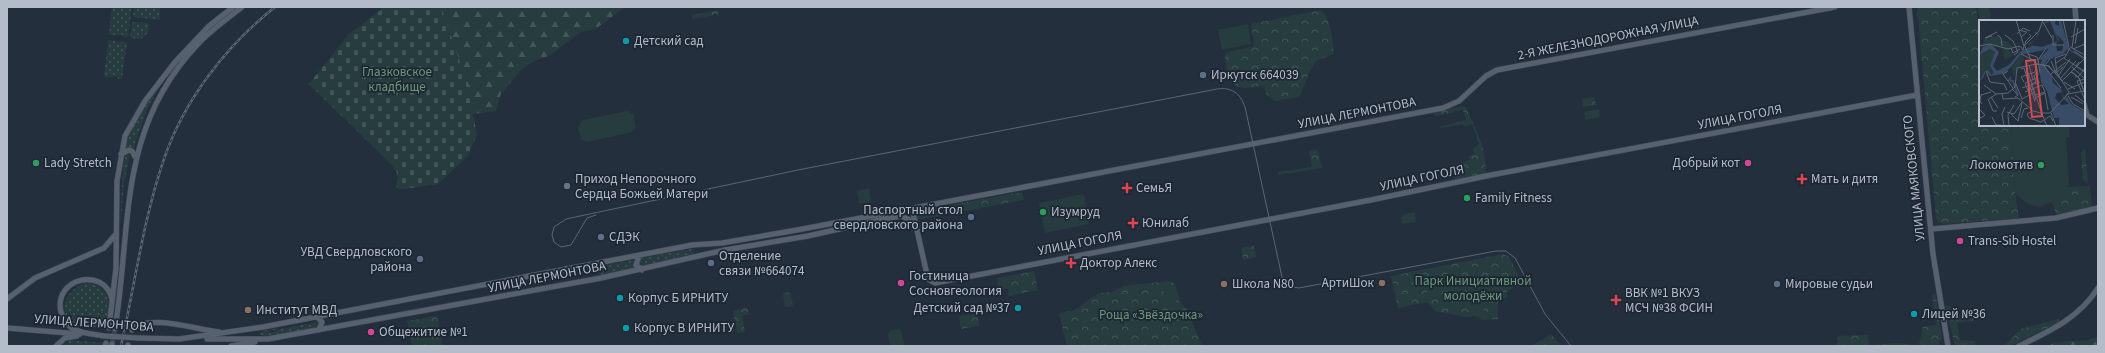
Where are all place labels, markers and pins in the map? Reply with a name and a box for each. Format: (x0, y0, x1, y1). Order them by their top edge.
place label: Детский сад (634, 32, 704, 50)
marker: Детский сад (621, 36, 631, 46)
place label: Иркутск 664039 (1211, 66, 1299, 84)
marker: Иркутск 664039 (1198, 70, 1208, 80)
place label: Lady Stretch (44, 154, 112, 172)
place label: Добрый кот (1673, 154, 1740, 172)
place label: Локомотив (1970, 156, 2033, 174)
marker: Lady Stretch (31, 158, 41, 168)
marker: Добрый кот (1743, 158, 1753, 168)
marker: Локомотив (2036, 160, 2046, 170)
place label: Приход Непорочного Сердца Божьей Матери (575, 170, 708, 203)
place label: Мать и дитя (1811, 170, 1878, 188)
marker: Мать и дитя (1796, 173, 1808, 185)
place label: СемьЯ (1136, 179, 1172, 197)
marker: Приход Непорочного Сердца Божьей Матери (562, 181, 572, 191)
marker: СемьЯ (1121, 182, 1133, 194)
place label: Family Fitness (1475, 189, 1553, 207)
marker: Family Fitness (1462, 193, 1472, 203)
place label: Паспортный стол свердловского района (834, 201, 963, 234)
place label: Изумруд (1051, 203, 1100, 221)
marker: Изумруд (1038, 207, 1048, 217)
marker: Паспортный стол свердловского района (966, 212, 976, 222)
place label: Юнилаб (1142, 214, 1189, 232)
marker: Юнилаб (1127, 217, 1139, 229)
place label: СДЭК (609, 228, 640, 246)
marker: СДЭК (596, 232, 606, 242)
place label: Trans-Sib Hostel (1968, 232, 2056, 250)
marker: Trans-Sib Hostel (1955, 236, 1965, 246)
place label: УВД Свердловского района (300, 243, 412, 276)
place label: Отделение связи №664074 (719, 247, 805, 280)
marker: УВД Свердловского района (415, 254, 425, 264)
place label: Доктор Алекс (1080, 254, 1157, 272)
marker: Доктор Алекс (1065, 257, 1077, 269)
marker: Отделение связи №664074 (706, 258, 716, 268)
place label: Гостиница Сосновгеология (909, 267, 1002, 300)
place label: АртиШок (1322, 274, 1375, 292)
place label: Школа N80 (1232, 275, 1294, 293)
place label: Мировые судьи (1785, 275, 1873, 293)
marker: Гостиница Сосновгеология (896, 278, 906, 288)
marker: АртиШок (1377, 278, 1387, 288)
marker: Школа N80 (1219, 279, 1229, 289)
marker: Мировые судьи (1772, 279, 1782, 289)
place label: ВВК №1 ВКУЗ МСЧ №38 ФСИН (1625, 284, 1713, 317)
place label: Корпус Б ИРНИТУ (628, 289, 728, 307)
marker: Корпус Б ИРНИТУ (615, 293, 625, 303)
marker: ВВК №1 ВКУЗ МСЧ №38 ФСИН (1610, 294, 1622, 306)
place label: Детский сад №37 (913, 299, 1010, 317)
place label: Институт МВД (256, 301, 337, 319)
marker: Детский сад №37 (1013, 303, 1023, 313)
marker: Институт МВД (243, 305, 253, 315)
place label: Лицей №36 (1922, 305, 1986, 323)
marker: Лицей №36 (1909, 309, 1919, 319)
place label: Корпус В ИРНИТУ (634, 319, 735, 337)
place label: Общежитие №1 (379, 323, 468, 341)
marker: Корпус В ИРНИТУ (621, 323, 631, 333)
marker: Общежитие №1 (366, 327, 376, 337)

